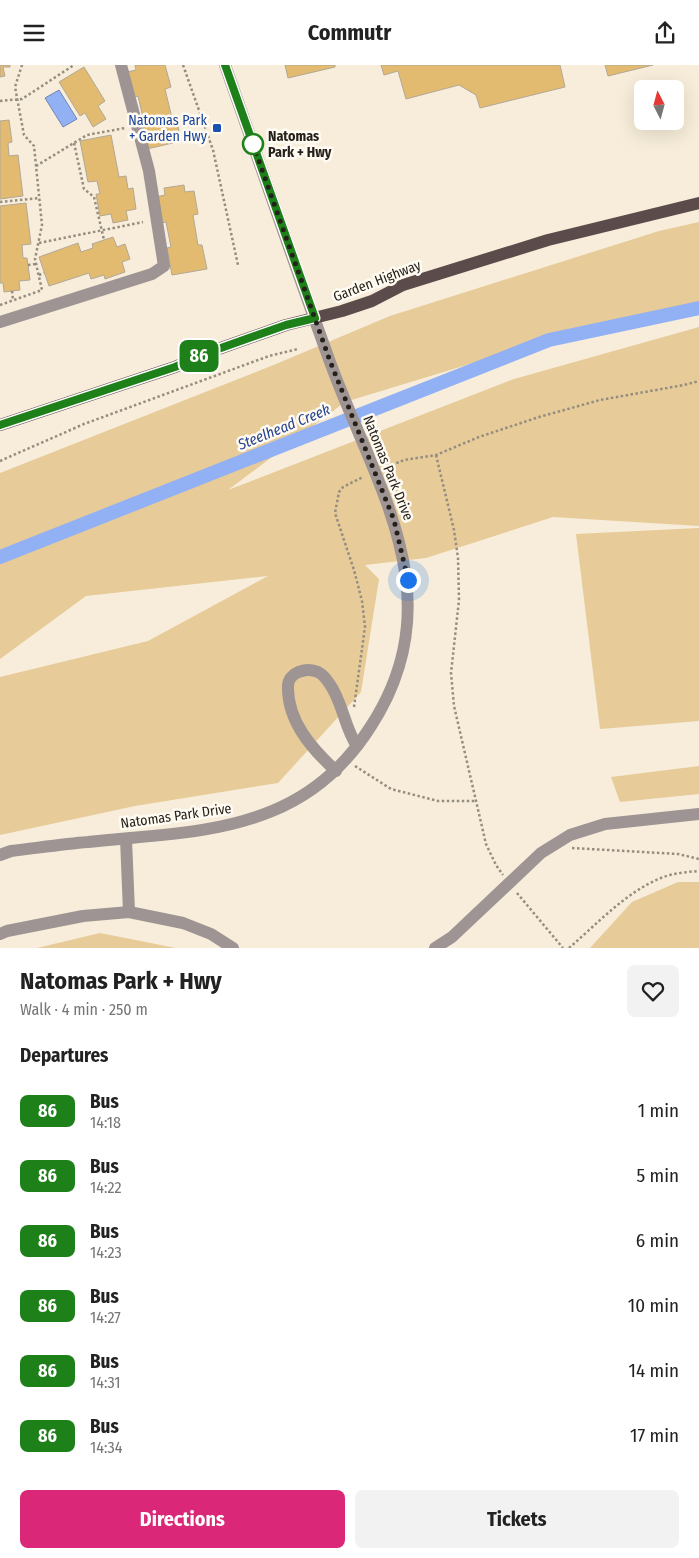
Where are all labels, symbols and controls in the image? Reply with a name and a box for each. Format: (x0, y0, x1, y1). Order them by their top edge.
icon: menu (20, 19, 48, 47)
text: Commutr (308, 19, 391, 46)
icon: share (651, 19, 679, 47)
north arrow (634, 80, 684, 130)
map controls (634, 80, 684, 130)
place label: Natomas Park + Garden Hwy (128, 112, 208, 145)
marker: Natomas Park + Garden Hwy (211, 122, 223, 134)
place label: Natomas Park + Hwy (268, 128, 332, 161)
marker: Natomas Park + Hwy (242, 133, 264, 155)
street label: Garden Highway (331, 256, 424, 305)
line badge: 86 (176, 340, 222, 372)
text: 86 (190, 345, 208, 367)
water label: Steelhead Creek (234, 400, 333, 454)
street label: Natomas Park Drive (359, 413, 417, 523)
your location (396, 568, 421, 593)
street label: Natomas Park Drive (120, 800, 233, 832)
button: heart (627, 965, 679, 1017)
text: Natomas Park + Hwy (20, 967, 222, 995)
text: Walk · 4 min · 250 m (20, 1000, 148, 1019)
text: Departures (20, 1044, 108, 1067)
text: Bus (90, 1090, 119, 1113)
text: 1 min (638, 1099, 679, 1122)
text: 86 (38, 1100, 57, 1122)
text: 14:18 (90, 1113, 121, 1132)
text: Bus (90, 1155, 119, 1178)
text: 5 min (636, 1164, 679, 1187)
text: 86 (38, 1165, 57, 1187)
text: 14:22 (90, 1178, 122, 1197)
text: Bus (90, 1220, 119, 1243)
text: 6 min (636, 1229, 679, 1252)
text: 86 (38, 1230, 57, 1252)
text: 14:23 (90, 1243, 122, 1262)
text: Bus (90, 1285, 119, 1308)
text: 10 min (628, 1294, 679, 1317)
text: 86 (38, 1295, 57, 1317)
text: 14:27 (90, 1308, 121, 1327)
text: Bus (90, 1350, 119, 1373)
text: 14 min (629, 1359, 679, 1382)
text: 86 (38, 1360, 57, 1382)
text: 14:31 (90, 1373, 121, 1392)
text: Bus (90, 1415, 119, 1438)
text: 17 min (630, 1424, 679, 1447)
text: 86 (38, 1425, 57, 1447)
text: 14:34 (90, 1438, 122, 1457)
button: Directions (20, 1490, 345, 1548)
button: Tickets (355, 1490, 679, 1548)

